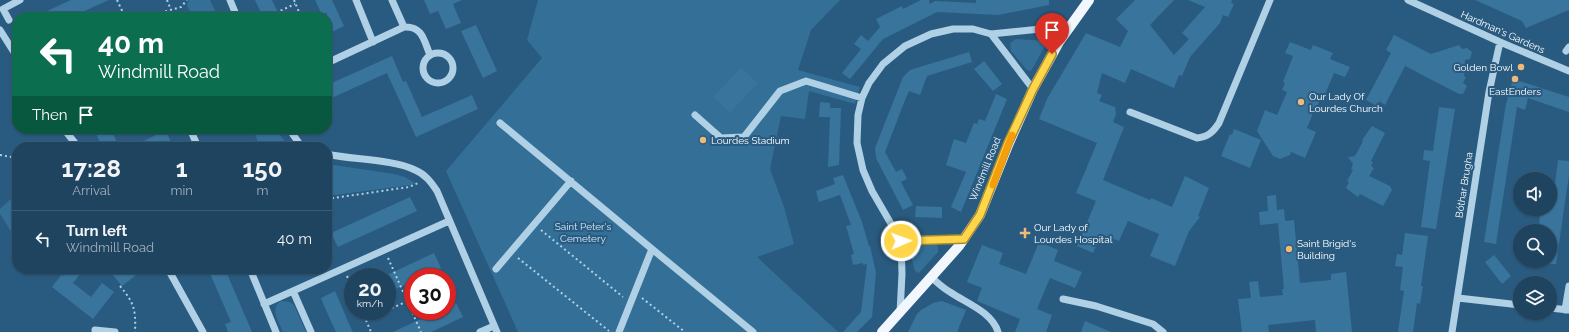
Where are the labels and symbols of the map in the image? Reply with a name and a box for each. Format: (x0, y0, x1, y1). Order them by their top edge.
street label: Hardman's Gardens (1459, 9, 1547, 56)
pin (1035, 13, 1069, 54)
place label: Golden Bowl (1453, 62, 1513, 73)
marker: Golden Bowl (1516, 62, 1526, 72)
marker: EastEnders (1510, 74, 1520, 84)
place label: EastEnders (1489, 86, 1541, 97)
place label: Our Lady Of Lourdes Church (1309, 91, 1383, 114)
marker: Our Lady Of Lourdes Church (1296, 97, 1306, 107)
marker: Lourdes Stadium (698, 135, 708, 145)
place label: Lourdes Stadium (711, 135, 790, 146)
street label: Windmill Road (967, 136, 1003, 202)
street label: Bóthar Brugha (1453, 151, 1475, 219)
position arrow (880, 220, 922, 262)
park label: Saint Peter's Cemetery (555, 221, 612, 244)
place label: Our Lady of Lourdes Hospital (1034, 222, 1113, 245)
marker: Our Lady of Lourdes Hospital (1019, 227, 1031, 239)
place label: Saint Brigid's Building (1297, 238, 1356, 261)
marker: Saint Brigid's Building (1284, 244, 1294, 254)
speed limit sign: 30 (404, 268, 456, 320)

